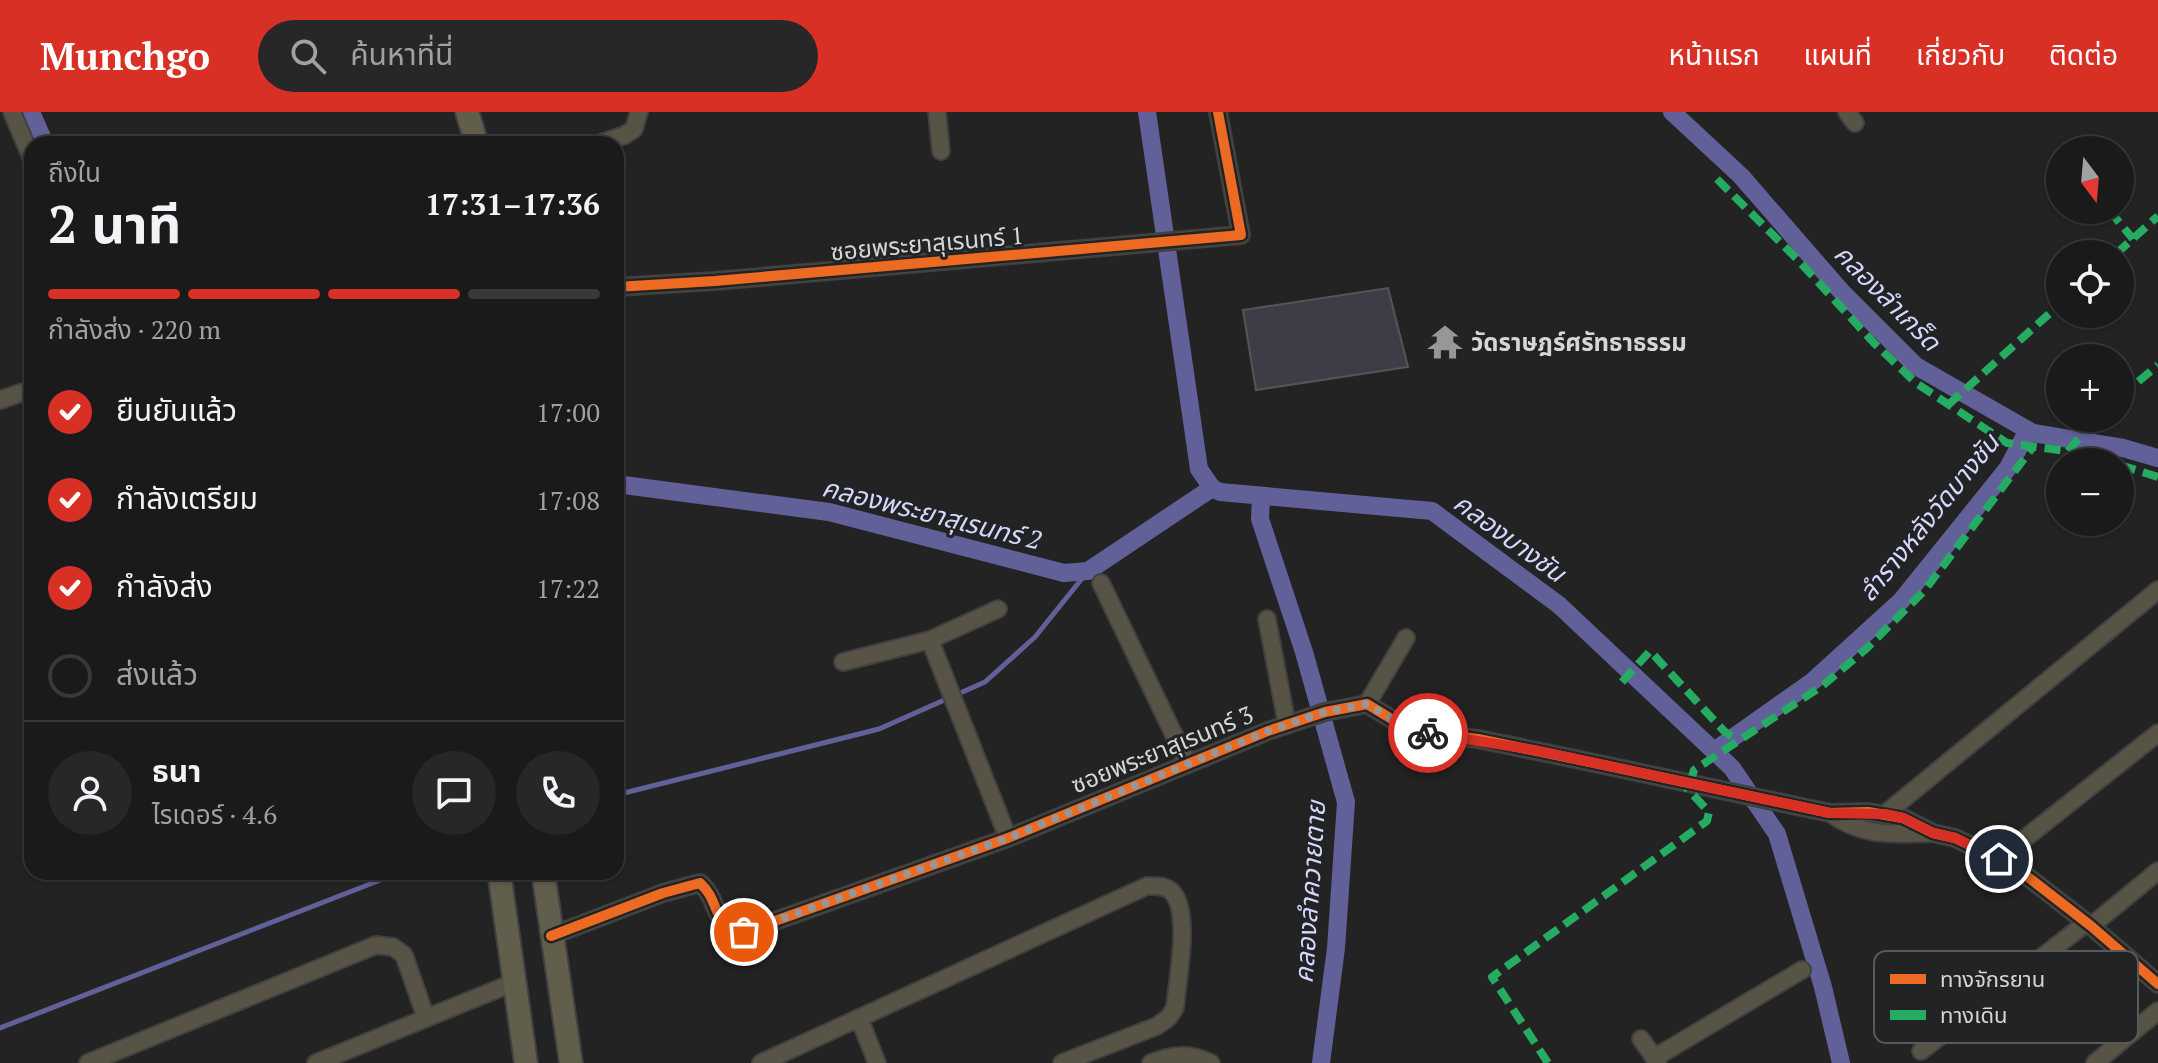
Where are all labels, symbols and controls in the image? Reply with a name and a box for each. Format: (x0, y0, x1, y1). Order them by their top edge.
search box (258, 20, 818, 92)
text: Munchgo (40, 31, 210, 81)
icon: search (286, 34, 330, 78)
text: ค้นหาที่นี่ (350, 34, 453, 74)
text: หน้าแรก (1669, 36, 1760, 73)
text: แผนที่ (1804, 36, 1872, 73)
text: เกี่ยวกับ (1916, 36, 2005, 73)
text: ติดต่อ (2049, 36, 2118, 73)
north arrow (2046, 136, 2134, 224)
map controls (2046, 136, 2134, 536)
text: ถึงใน (48, 155, 101, 189)
text: 17:31–17:36 (425, 184, 600, 224)
text: 2 นาที (48, 189, 181, 258)
street label: ซอยพระยาสุเรนทร์ 1 (829, 219, 1025, 267)
water label: คลองลำเกร็ด (1828, 237, 1949, 358)
button: locate (2046, 240, 2134, 328)
text: กำลังส่ง · 220 m (48, 312, 221, 346)
temple icon: วัดราษฎร์ศรัทธาธรรม (1426, 323, 1464, 361)
place label: วัดราษฎร์ศรัทธาธรรม (1471, 326, 1687, 358)
button: + (2046, 344, 2134, 432)
icon: check (48, 390, 92, 434)
text: ยืนยันแล้ว (116, 390, 237, 430)
text: 17:00 (536, 395, 600, 429)
water label: ลำรางหลังวัดบางชัน (1850, 425, 2007, 608)
button: − (2046, 448, 2134, 536)
water label: คลองพระยาสุเรนทร์ 2 (819, 469, 1045, 557)
icon: check (48, 478, 92, 522)
text: กำลังเตรียม (116, 478, 258, 518)
text: 17:08 (536, 483, 600, 517)
water label: คลองบางชัน (1447, 485, 1574, 590)
icon: check (48, 566, 92, 610)
text: กำลังส่ง (116, 566, 213, 606)
text: 17:22 (536, 571, 600, 605)
text: ส่งแล้ว (116, 654, 198, 694)
courier (1388, 693, 1468, 773)
street label: ซอยพระยาสุเรนทร์ 3 (1066, 698, 1258, 800)
icon: bike (1406, 711, 1450, 755)
button: person (48, 751, 132, 835)
text: ธนา (152, 751, 201, 791)
button: chat (412, 751, 496, 835)
button: phone (516, 751, 600, 835)
text: ไรเดอร์ · 4.6 (152, 797, 277, 831)
water label: คลองลำควายตาย (1286, 798, 1332, 984)
pin (1965, 825, 2033, 893)
icon: home (1977, 837, 2021, 881)
pin (710, 898, 778, 966)
icon: bag (722, 910, 766, 954)
legend (1874, 951, 2138, 1043)
text: ทางจักรยาน (1940, 964, 2045, 993)
text: ทางเดิน (1940, 1000, 2007, 1029)

